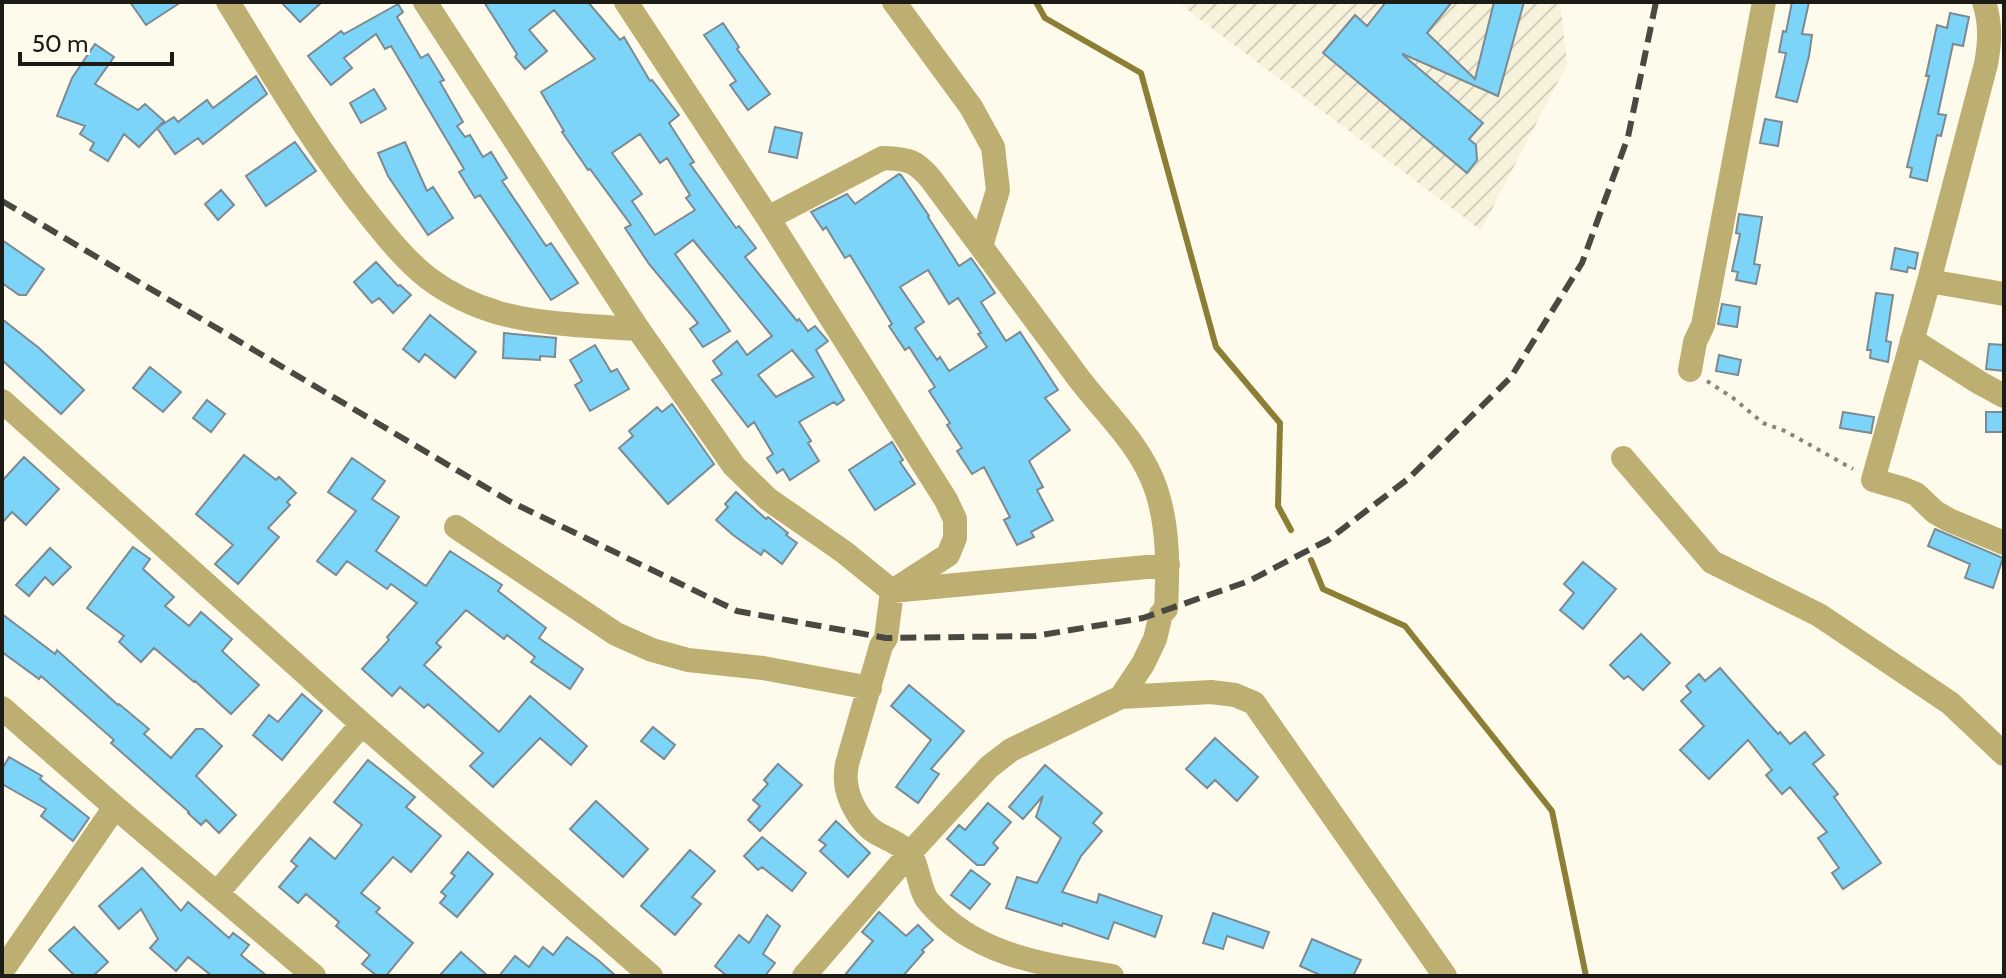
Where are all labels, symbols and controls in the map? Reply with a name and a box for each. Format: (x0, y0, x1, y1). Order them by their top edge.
scale bar (20, 16, 172, 66)
text: 50 m (32, 29, 88, 58)

